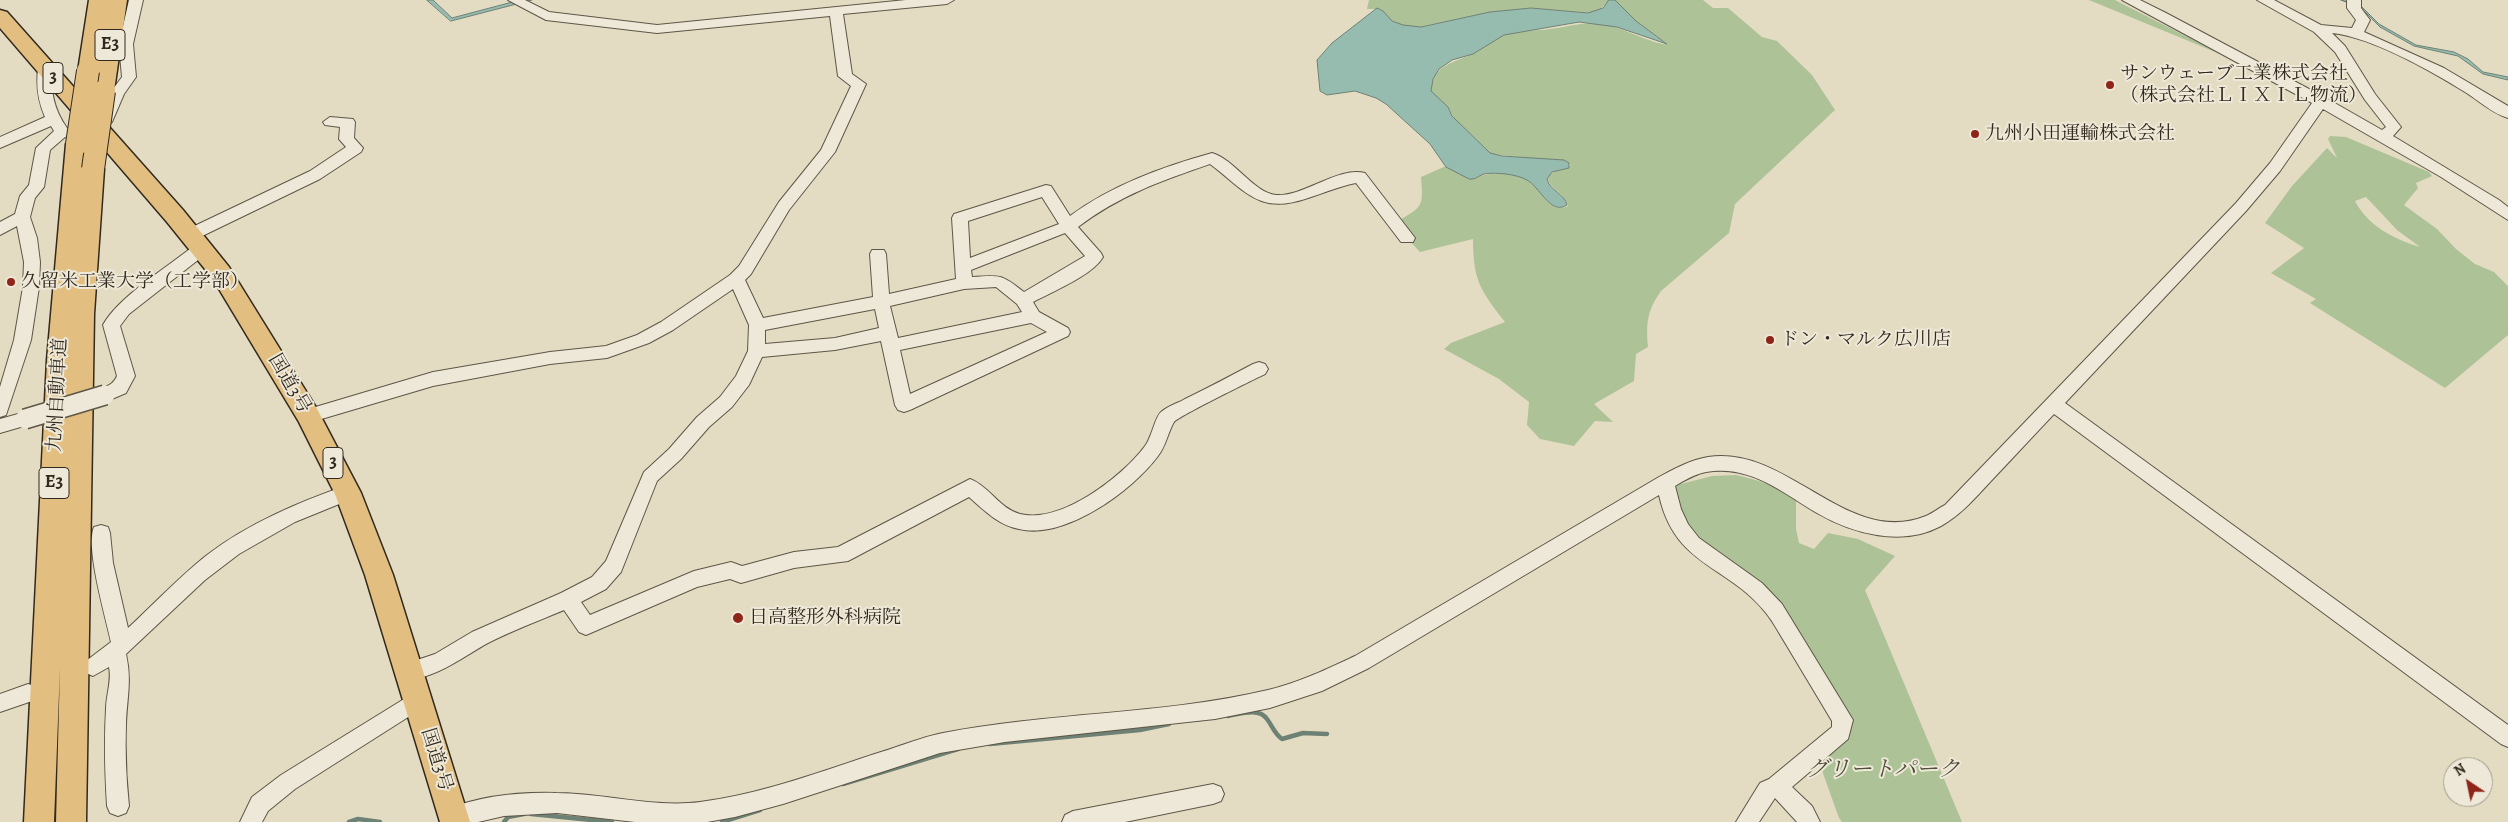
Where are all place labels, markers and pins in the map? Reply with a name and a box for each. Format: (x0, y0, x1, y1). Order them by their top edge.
place label: サンウェーブ工業株式会社 （株式会社ＬＩＸＩＬ物流） (2120, 63, 2367, 107)
marker: サンウェーブ工業株式会社 （株式会社ＬＩＸＩＬ物流） (2104, 79, 2116, 91)
place label: 九州小田運輸株式会社 (1985, 123, 2175, 145)
marker: 九州小田運輸株式会社 (1969, 128, 1981, 140)
place label: 久留米工業大学（工学部） (21, 271, 249, 293)
marker: 久留米工業大学（工学部） (5, 276, 17, 288)
place label: ドン・マルク広川店 (1780, 329, 1951, 351)
marker: ドン・マルク広川店 (1764, 334, 1776, 346)
place label: 日高整形外科病院 (749, 607, 901, 629)
marker: 日高整形外科病院 (731, 611, 745, 625)

